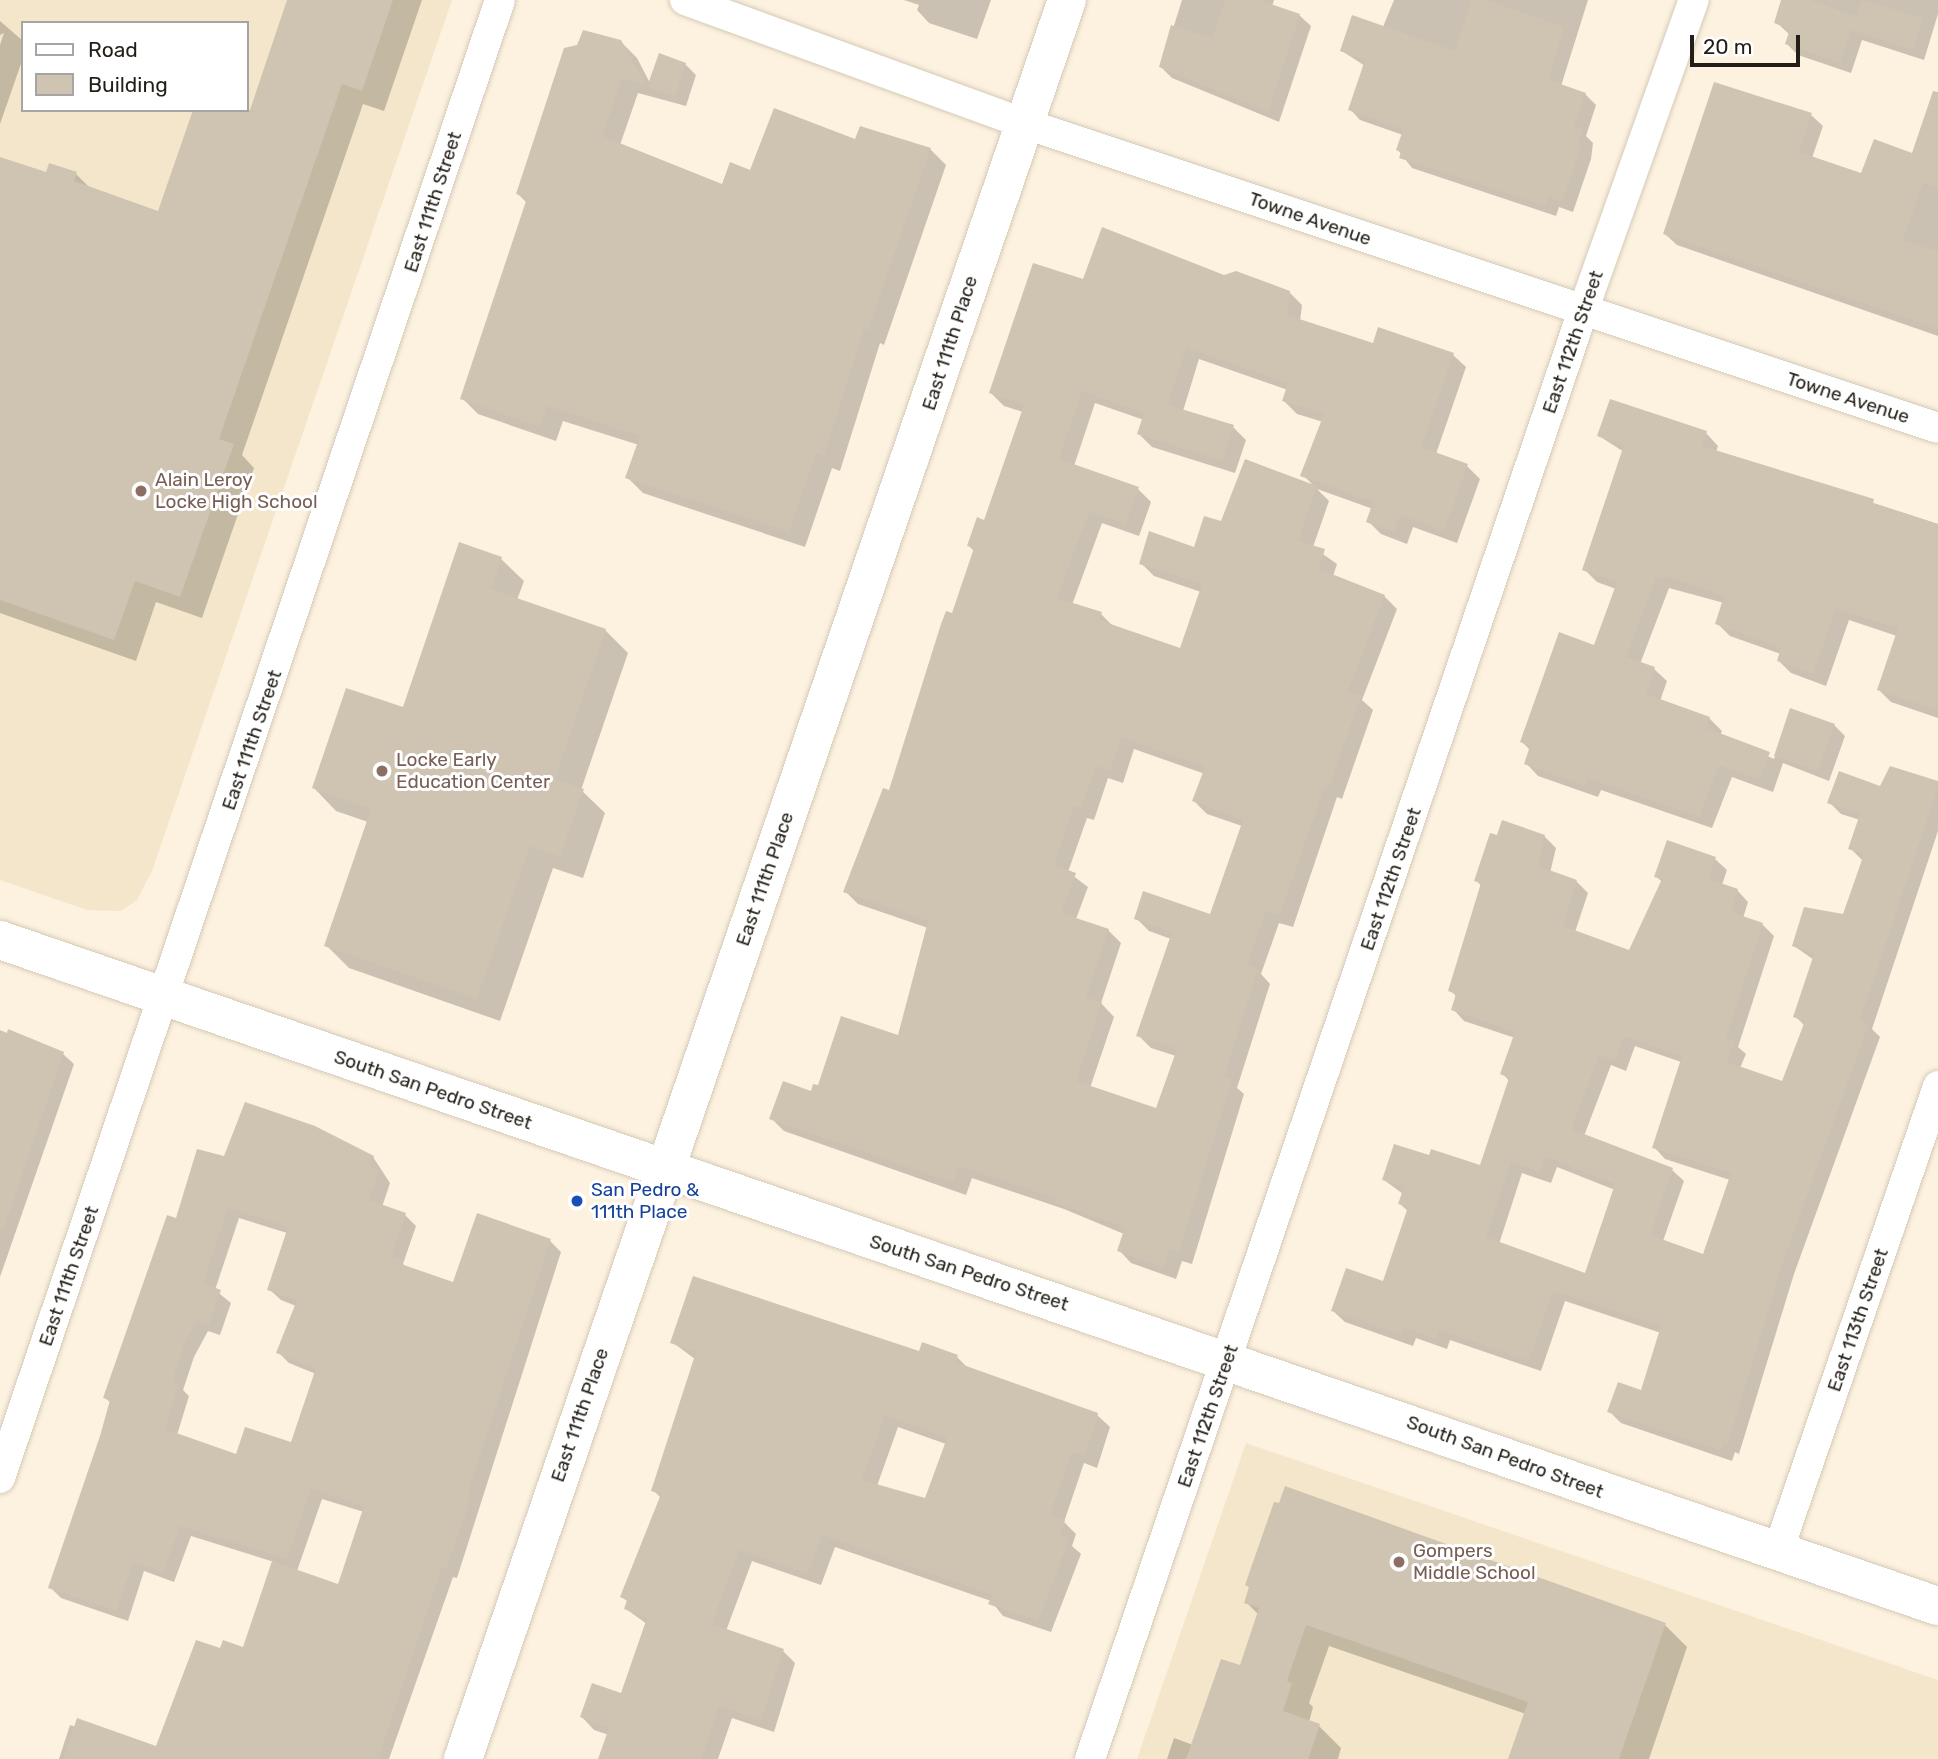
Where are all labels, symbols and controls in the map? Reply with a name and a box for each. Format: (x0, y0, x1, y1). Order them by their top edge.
legend (21, 21, 248, 112)
scale bar (1693, 21, 1803, 65)
text: 20 m (1703, 34, 1752, 59)
text: Road (88, 37, 138, 62)
text: Building (88, 72, 168, 97)
street label: East 111th Street (399, 129, 467, 275)
street label: Towne Avenue (1246, 187, 1374, 251)
street label: East 112th Street (1538, 267, 1608, 417)
street label: East 111th Place (917, 273, 983, 413)
street label: Towne Avenue (1783, 367, 1913, 429)
place label: Alain Leroy Locke High School (155, 469, 318, 513)
marker: Alain Leroy Locke High School (133, 483, 149, 499)
street label: East 111th Street (217, 667, 287, 813)
place label: Locke Early Education Center (396, 749, 550, 793)
marker: Locke Early Education Center (374, 763, 390, 779)
street label: East 112th Street (1356, 804, 1426, 954)
street label: East 111th Place (731, 809, 799, 949)
street label: South San Pedro Street (331, 1045, 535, 1135)
place label: San Pedro & 111th Place (591, 1179, 699, 1223)
marker: San Pedro & 111th Place (569, 1193, 585, 1209)
street label: East 111th Street (34, 1203, 104, 1349)
street label: South San Pedro Street (867, 1230, 1071, 1316)
street label: East 113th Street (1823, 1245, 1893, 1395)
street label: East 112th Street (1173, 1341, 1243, 1491)
street label: East 111th Place (546, 1345, 614, 1485)
street label: South San Pedro Street (1403, 1411, 1607, 1503)
place label: Gompers Middle School (1413, 1540, 1536, 1584)
marker: Gompers Middle School (1391, 1554, 1407, 1570)

